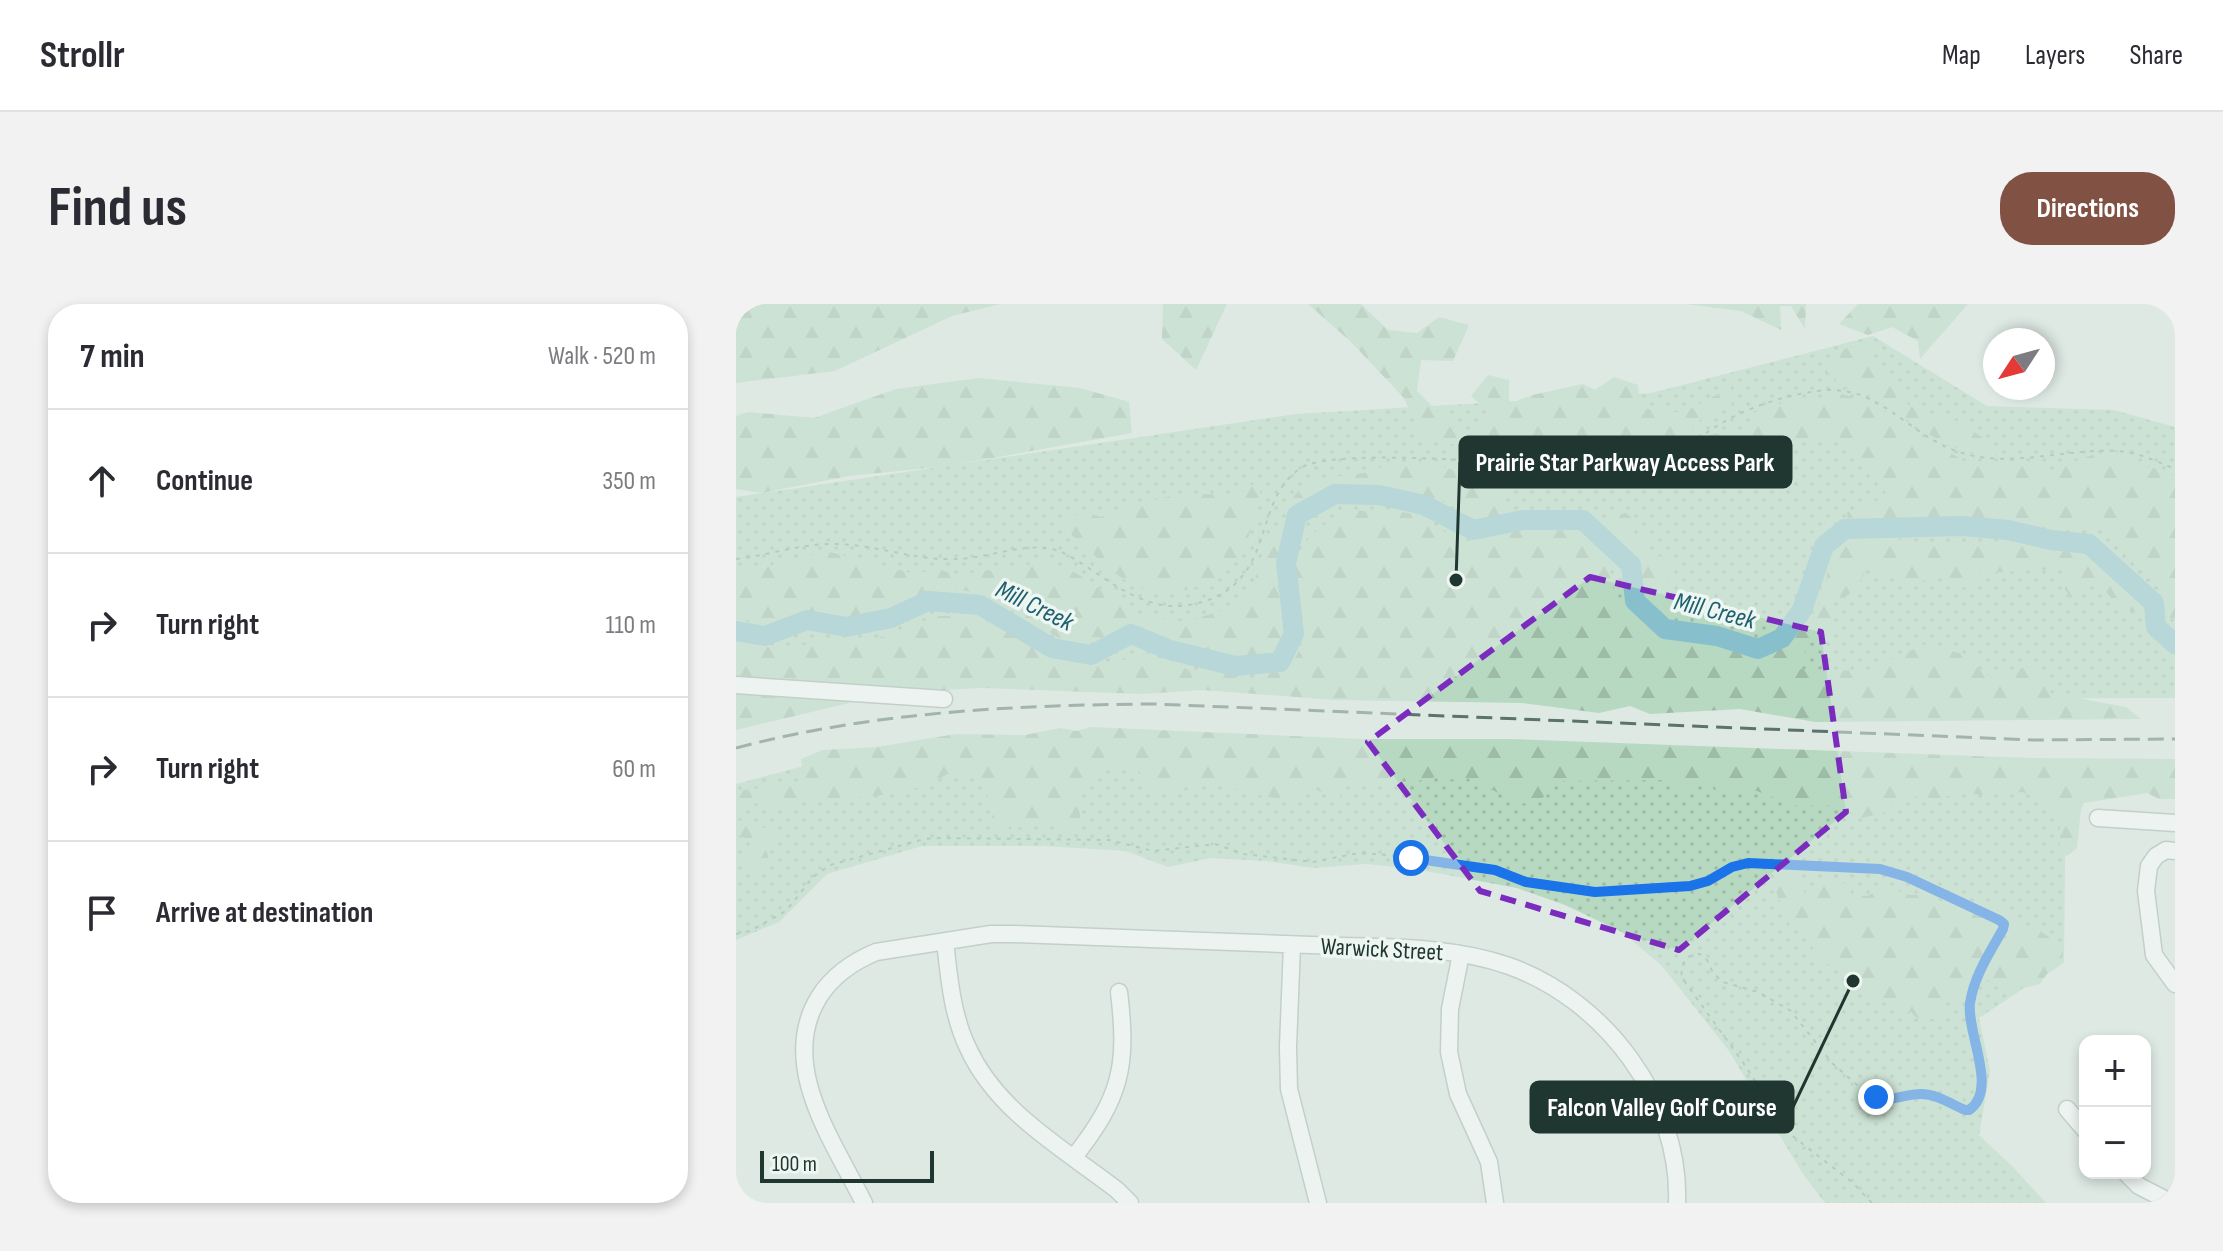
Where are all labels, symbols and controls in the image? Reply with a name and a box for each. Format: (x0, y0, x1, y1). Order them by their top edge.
text: Strollr (40, 33, 125, 78)
text: Map (1942, 39, 1981, 72)
text: Layers (2025, 39, 2085, 72)
text: Share (2129, 39, 2183, 72)
button: Directions (2000, 172, 2175, 245)
text: Find us (48, 175, 187, 242)
north arrow (1983, 328, 2055, 400)
text: 7 min (80, 336, 145, 377)
text: Walk · 520 m (548, 341, 656, 372)
callout: Prairie Star Parkway Access Park (1460, 437, 1791, 487)
text: Prairie Star Parkway Access Park (1475, 448, 1775, 479)
icon: ahead (80, 459, 124, 503)
text: Continue (156, 463, 253, 499)
text: 350 m (602, 466, 656, 497)
water label: Mill Creek (990, 574, 1079, 639)
water label: Mill Creek (1671, 586, 1760, 637)
icon: right (80, 603, 124, 647)
text: Turn right (156, 607, 259, 643)
text: 110 m (605, 610, 656, 641)
icon: right (80, 747, 124, 791)
text: Turn right (156, 751, 259, 787)
text: 60 m (612, 754, 656, 785)
route start (1393, 840, 1429, 876)
icon: arrive (80, 891, 124, 935)
text: Arrive at destination (156, 895, 373, 931)
street label: Warwick Street (1320, 932, 1444, 967)
map controls (2079, 1035, 2151, 1179)
button: + (2079, 1035, 2151, 1107)
route end (1858, 1079, 1894, 1115)
callout: Falcon Valley Golf Course (1531, 1082, 1793, 1132)
text: Falcon Valley Golf Course (1547, 1093, 1777, 1124)
button: − (2079, 1107, 2151, 1179)
scale bar (760, 1147, 934, 1183)
text: 100 m (772, 1151, 817, 1178)

